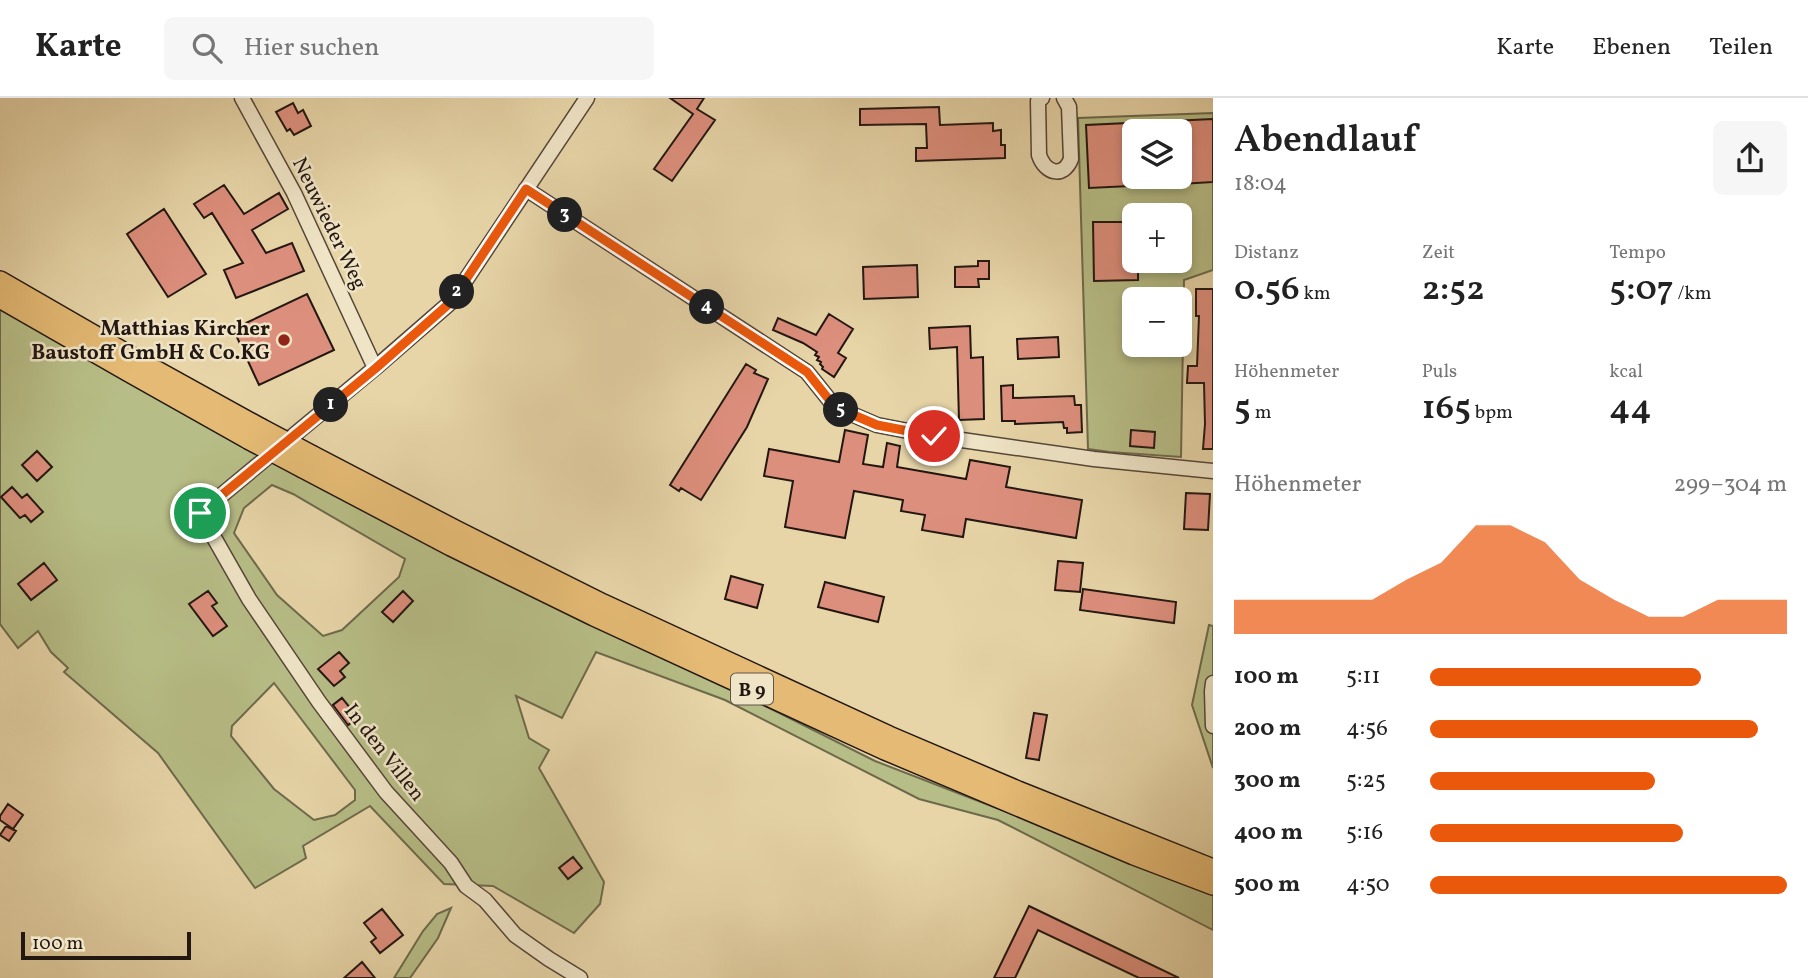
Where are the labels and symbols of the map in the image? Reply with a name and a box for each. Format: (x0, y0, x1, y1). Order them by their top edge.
street label: Neuwieder Weg (284, 153, 373, 295)
pin: 3 (548, 198, 582, 232)
pin: 2 (440, 274, 475, 310)
pin: 4 (690, 290, 724, 325)
place label: Matthias Kircher Baustoff GmbH & Co.KG (31, 315, 270, 368)
marker: Matthias Kircher Baustoff GmbH & Co.KG (276, 332, 292, 348)
pin: 1 (314, 388, 348, 422)
pin: 5 (824, 392, 858, 428)
pin (904, 406, 964, 466)
pin (170, 483, 230, 543)
road number: B 9 (731, 674, 773, 704)
street label: In den Villen (336, 698, 431, 808)
scale bar (21, 929, 191, 961)

